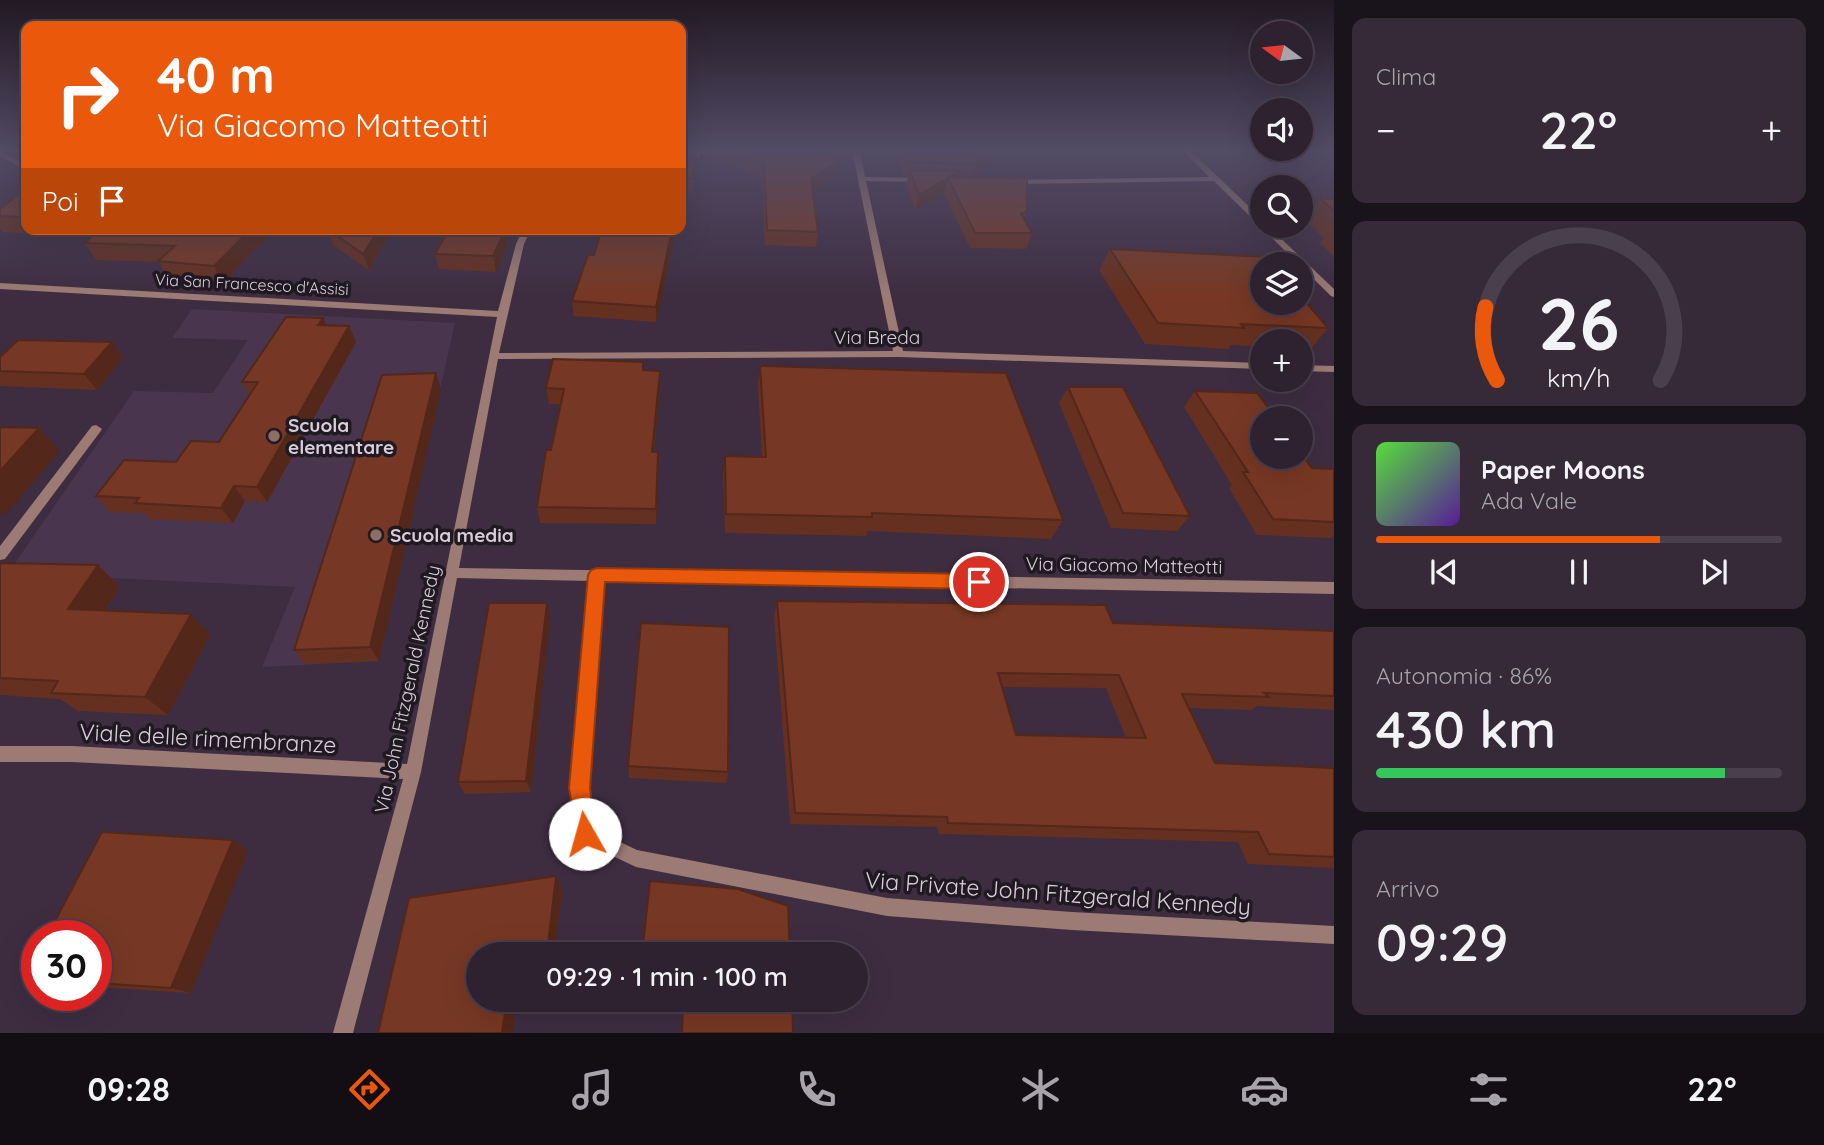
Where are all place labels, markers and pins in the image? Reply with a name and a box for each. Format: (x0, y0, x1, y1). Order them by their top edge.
place label: Scuola elementare (288, 413, 394, 459)
marker: Scuola elementare (266, 428, 282, 444)
place label: Scuola media (390, 523, 514, 547)
marker: Scuola media (368, 527, 384, 543)
pin (949, 552, 1009, 612)

